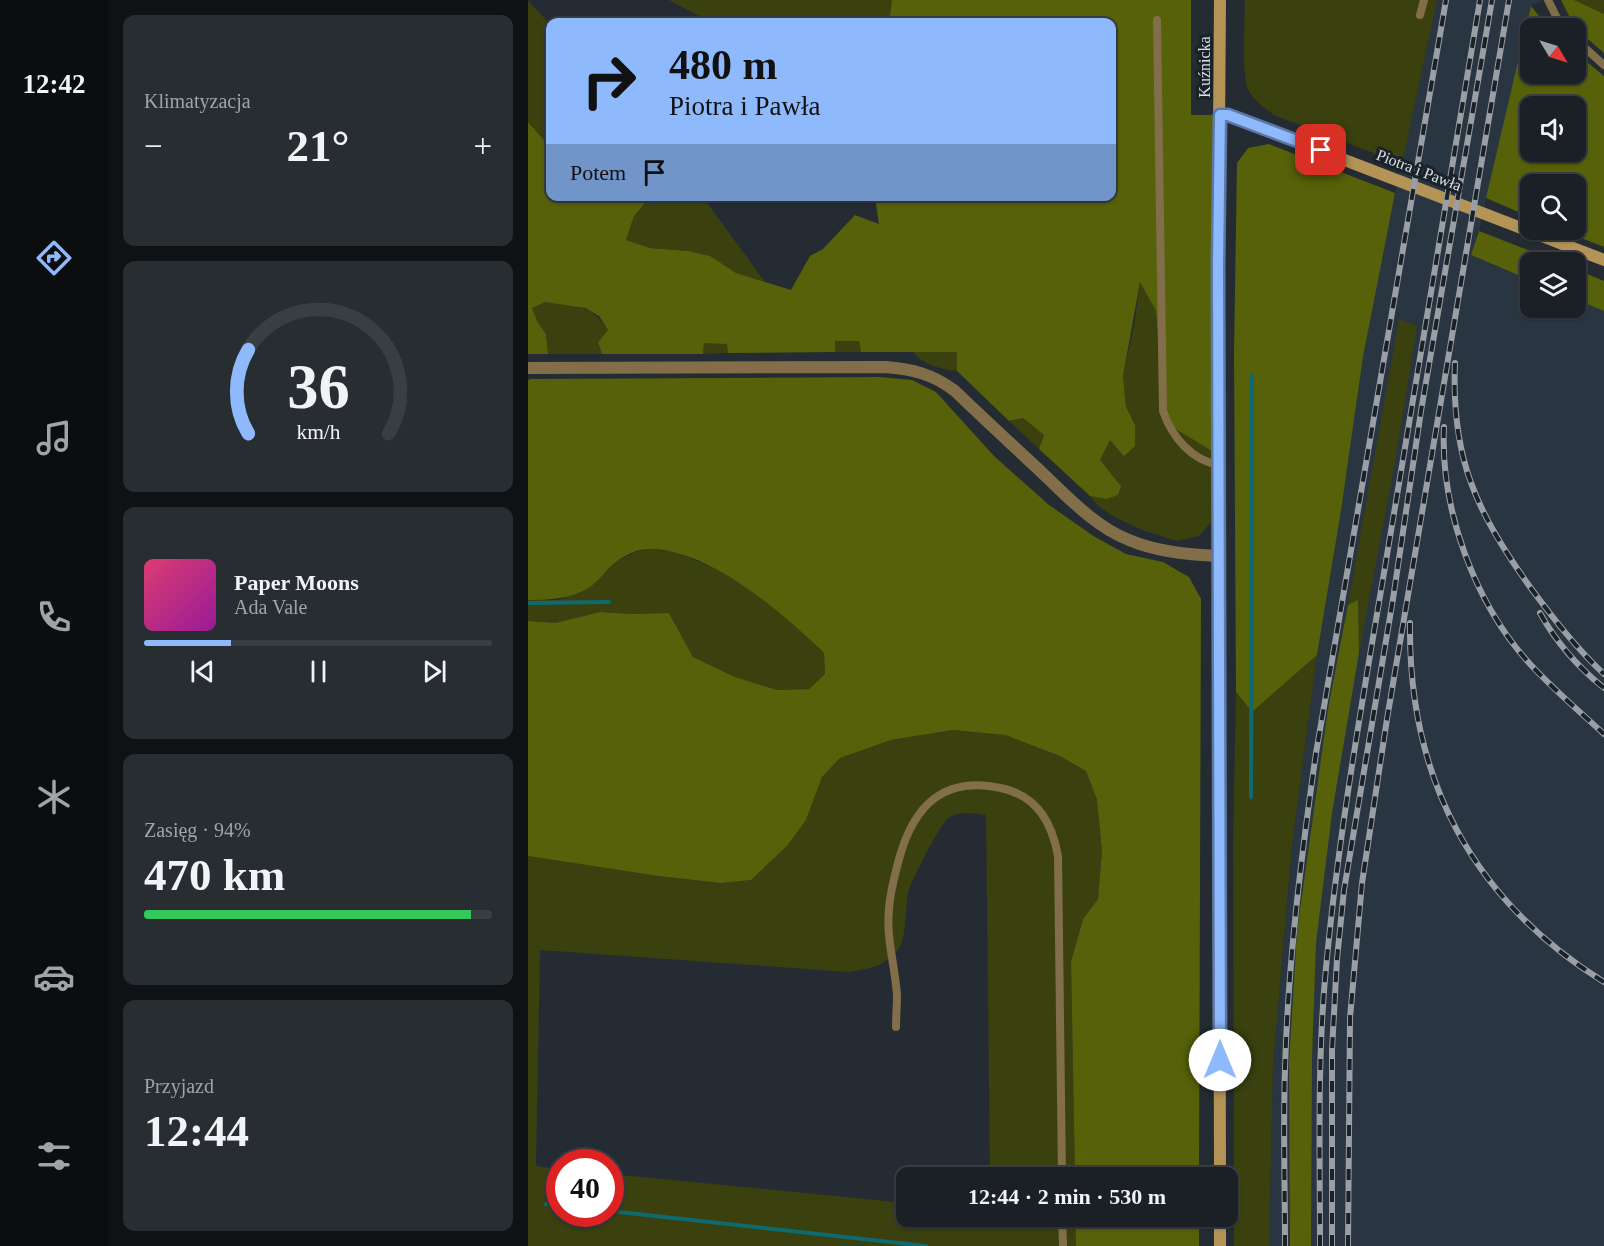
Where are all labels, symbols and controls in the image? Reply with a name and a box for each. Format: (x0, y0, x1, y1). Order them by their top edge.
north arrow (1520, 18, 1586, 84)
map controls (1520, 18, 1586, 318)
street label: Kuźnicka (1196, 36, 1213, 98)
icon: right (570, 42, 648, 120)
text: 480 m (669, 42, 778, 88)
text: 12:42 (23, 69, 86, 99)
text: Klimatyzacja (144, 90, 251, 112)
text: Piotra i Pawła (669, 91, 820, 121)
button: sound (1520, 96, 1586, 162)
text: 21° (287, 121, 350, 171)
pin (1295, 124, 1346, 175)
text: − (144, 128, 163, 164)
text: + (473, 128, 492, 164)
icon: arrive (1304, 133, 1337, 166)
street label: Piotra i Pawła (1374, 146, 1464, 194)
icon: arrive (638, 156, 671, 189)
text: Potem (570, 160, 626, 185)
button: search (1520, 174, 1586, 240)
icon: directions (33, 237, 75, 279)
button: layers (1520, 252, 1586, 318)
text: 36 (287, 352, 349, 421)
icon: music (33, 417, 75, 459)
text: km/h (296, 420, 340, 444)
text: Paper Moons (234, 570, 359, 595)
icon: phone (33, 596, 75, 638)
text: Ada Vale (234, 596, 308, 618)
icon: previous (186, 655, 219, 688)
icon: pause (302, 655, 335, 688)
icon: next (418, 655, 451, 688)
icon: climate (33, 776, 75, 818)
text: Zasięg · 94% (144, 819, 251, 841)
text: 470 km (144, 850, 285, 900)
icon: car (33, 956, 75, 998)
position arrow (1188, 1028, 1252, 1092)
text: Przyjazd (144, 1075, 214, 1097)
text: 12:44 (144, 1106, 249, 1156)
icon: filters (33, 1135, 75, 1177)
speed limit sign: 40 (546, 1149, 624, 1227)
text: 12:44 · 2 min · 530 m (968, 1184, 1166, 1209)

